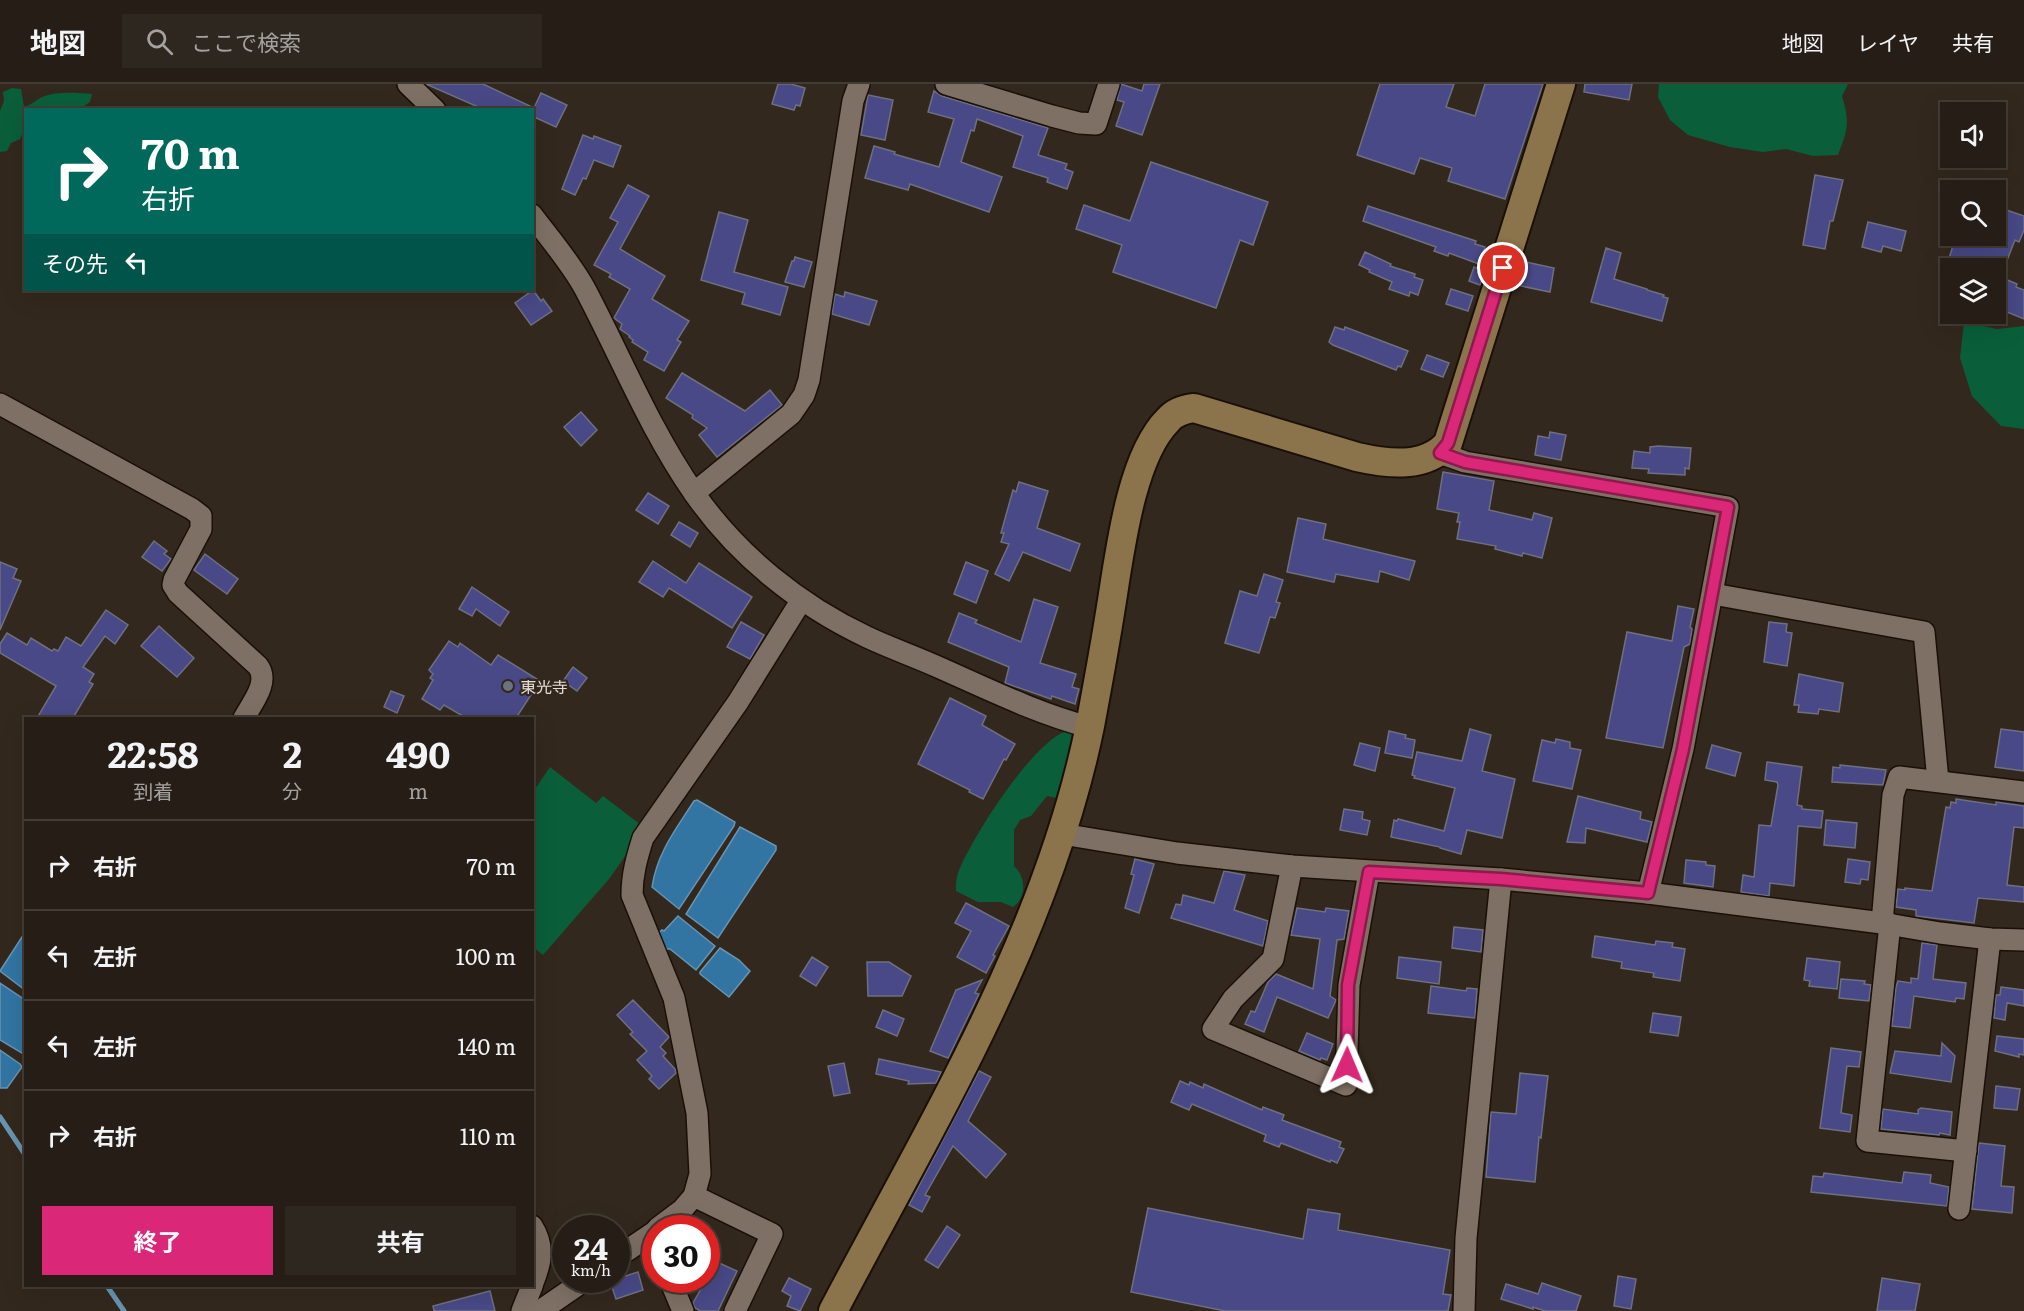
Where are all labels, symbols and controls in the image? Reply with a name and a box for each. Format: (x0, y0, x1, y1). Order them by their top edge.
search box (122, 14, 542, 68)
text: 地図 (30, 20, 86, 62)
icon: search (143, 25, 176, 58)
text: ここで検索 (191, 25, 301, 58)
text: 地図 (1782, 26, 1824, 57)
text: レイヤ (1857, 26, 1919, 57)
text: 共有 (1952, 26, 1994, 57)
map controls (1940, 102, 2006, 324)
button: sound (1940, 102, 2006, 168)
text: 70 m (141, 120, 240, 182)
icon: right (42, 132, 120, 210)
text: 右折 (141, 177, 195, 217)
button: search (1940, 180, 2006, 246)
pin (1477, 242, 1528, 293)
text: その先 (42, 246, 108, 279)
icon: left (120, 246, 153, 279)
icon: arrive (1486, 251, 1519, 284)
button: layers (1940, 258, 2006, 324)
place label: 東光寺 (520, 674, 568, 698)
marker: 東光寺 (501, 679, 515, 693)
text: 22:58 (108, 726, 199, 779)
text: 2 (283, 726, 302, 779)
text: 490 (386, 726, 450, 779)
text: 到着 (133, 775, 173, 805)
text: 分 (282, 775, 302, 805)
text: m (408, 775, 428, 805)
icon: right (42, 849, 75, 882)
text: 右折 (93, 849, 137, 882)
text: 70 m (466, 849, 516, 882)
icon: left (42, 939, 75, 972)
text: 左折 (93, 939, 137, 972)
text: 100 m (456, 939, 516, 972)
icon: left (42, 1029, 75, 1062)
text: 左折 (93, 1029, 137, 1062)
text: 140 m (457, 1029, 516, 1062)
position arrow (1315, 1033, 1379, 1097)
icon: right (42, 1119, 75, 1152)
text: 右折 (93, 1119, 137, 1152)
text: 110 m (460, 1119, 516, 1152)
button: 終了 (42, 1206, 273, 1275)
button: 共有 (285, 1206, 516, 1275)
speed limit sign: 30 (642, 1215, 720, 1293)
text: 24 (574, 1225, 608, 1269)
text: km/h (571, 1258, 611, 1281)

